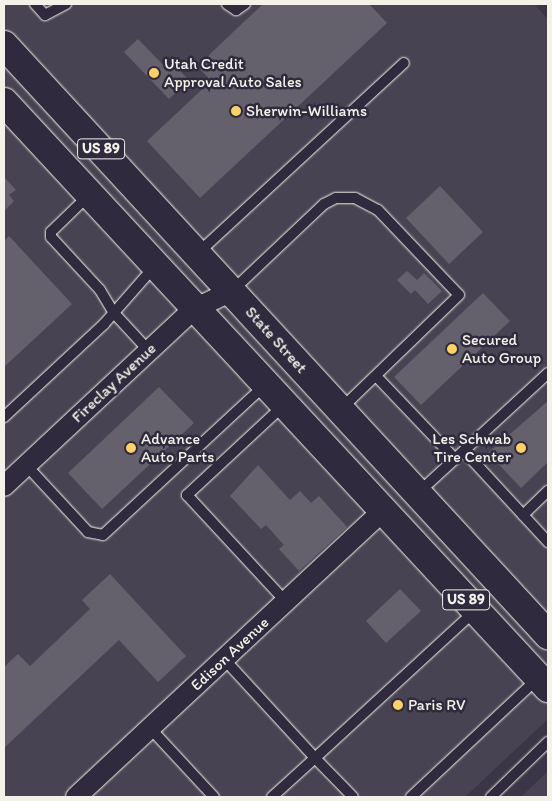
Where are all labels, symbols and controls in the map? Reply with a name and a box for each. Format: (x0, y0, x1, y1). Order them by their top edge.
place label: Utah Credit Approval Auto Sales (164, 54, 302, 92)
marker: Utah Credit Approval Auto Sales (148, 67, 160, 79)
place label: Sherwin-Williams (246, 101, 367, 121)
marker: Sherwin-Williams (230, 105, 242, 117)
road number: US 89 (76, 136, 126, 162)
street label: State Street (241, 303, 311, 377)
place label: Secured Auto Group (462, 330, 541, 368)
street label: Fireclay Avenue (68, 339, 160, 427)
marker: Secured Auto Group (446, 343, 458, 355)
place label: Advance Auto Parts (141, 429, 214, 467)
place label: Les Schwab Tire Center (432, 429, 511, 467)
marker: Advance Auto Parts (125, 442, 137, 454)
marker: Les Schwab Tire Center (515, 442, 527, 454)
road number: US 89 (441, 588, 491, 612)
street label: Edison Avenue (187, 613, 273, 695)
place label: Paris RV (408, 695, 465, 715)
marker: Paris RV (392, 699, 404, 711)

